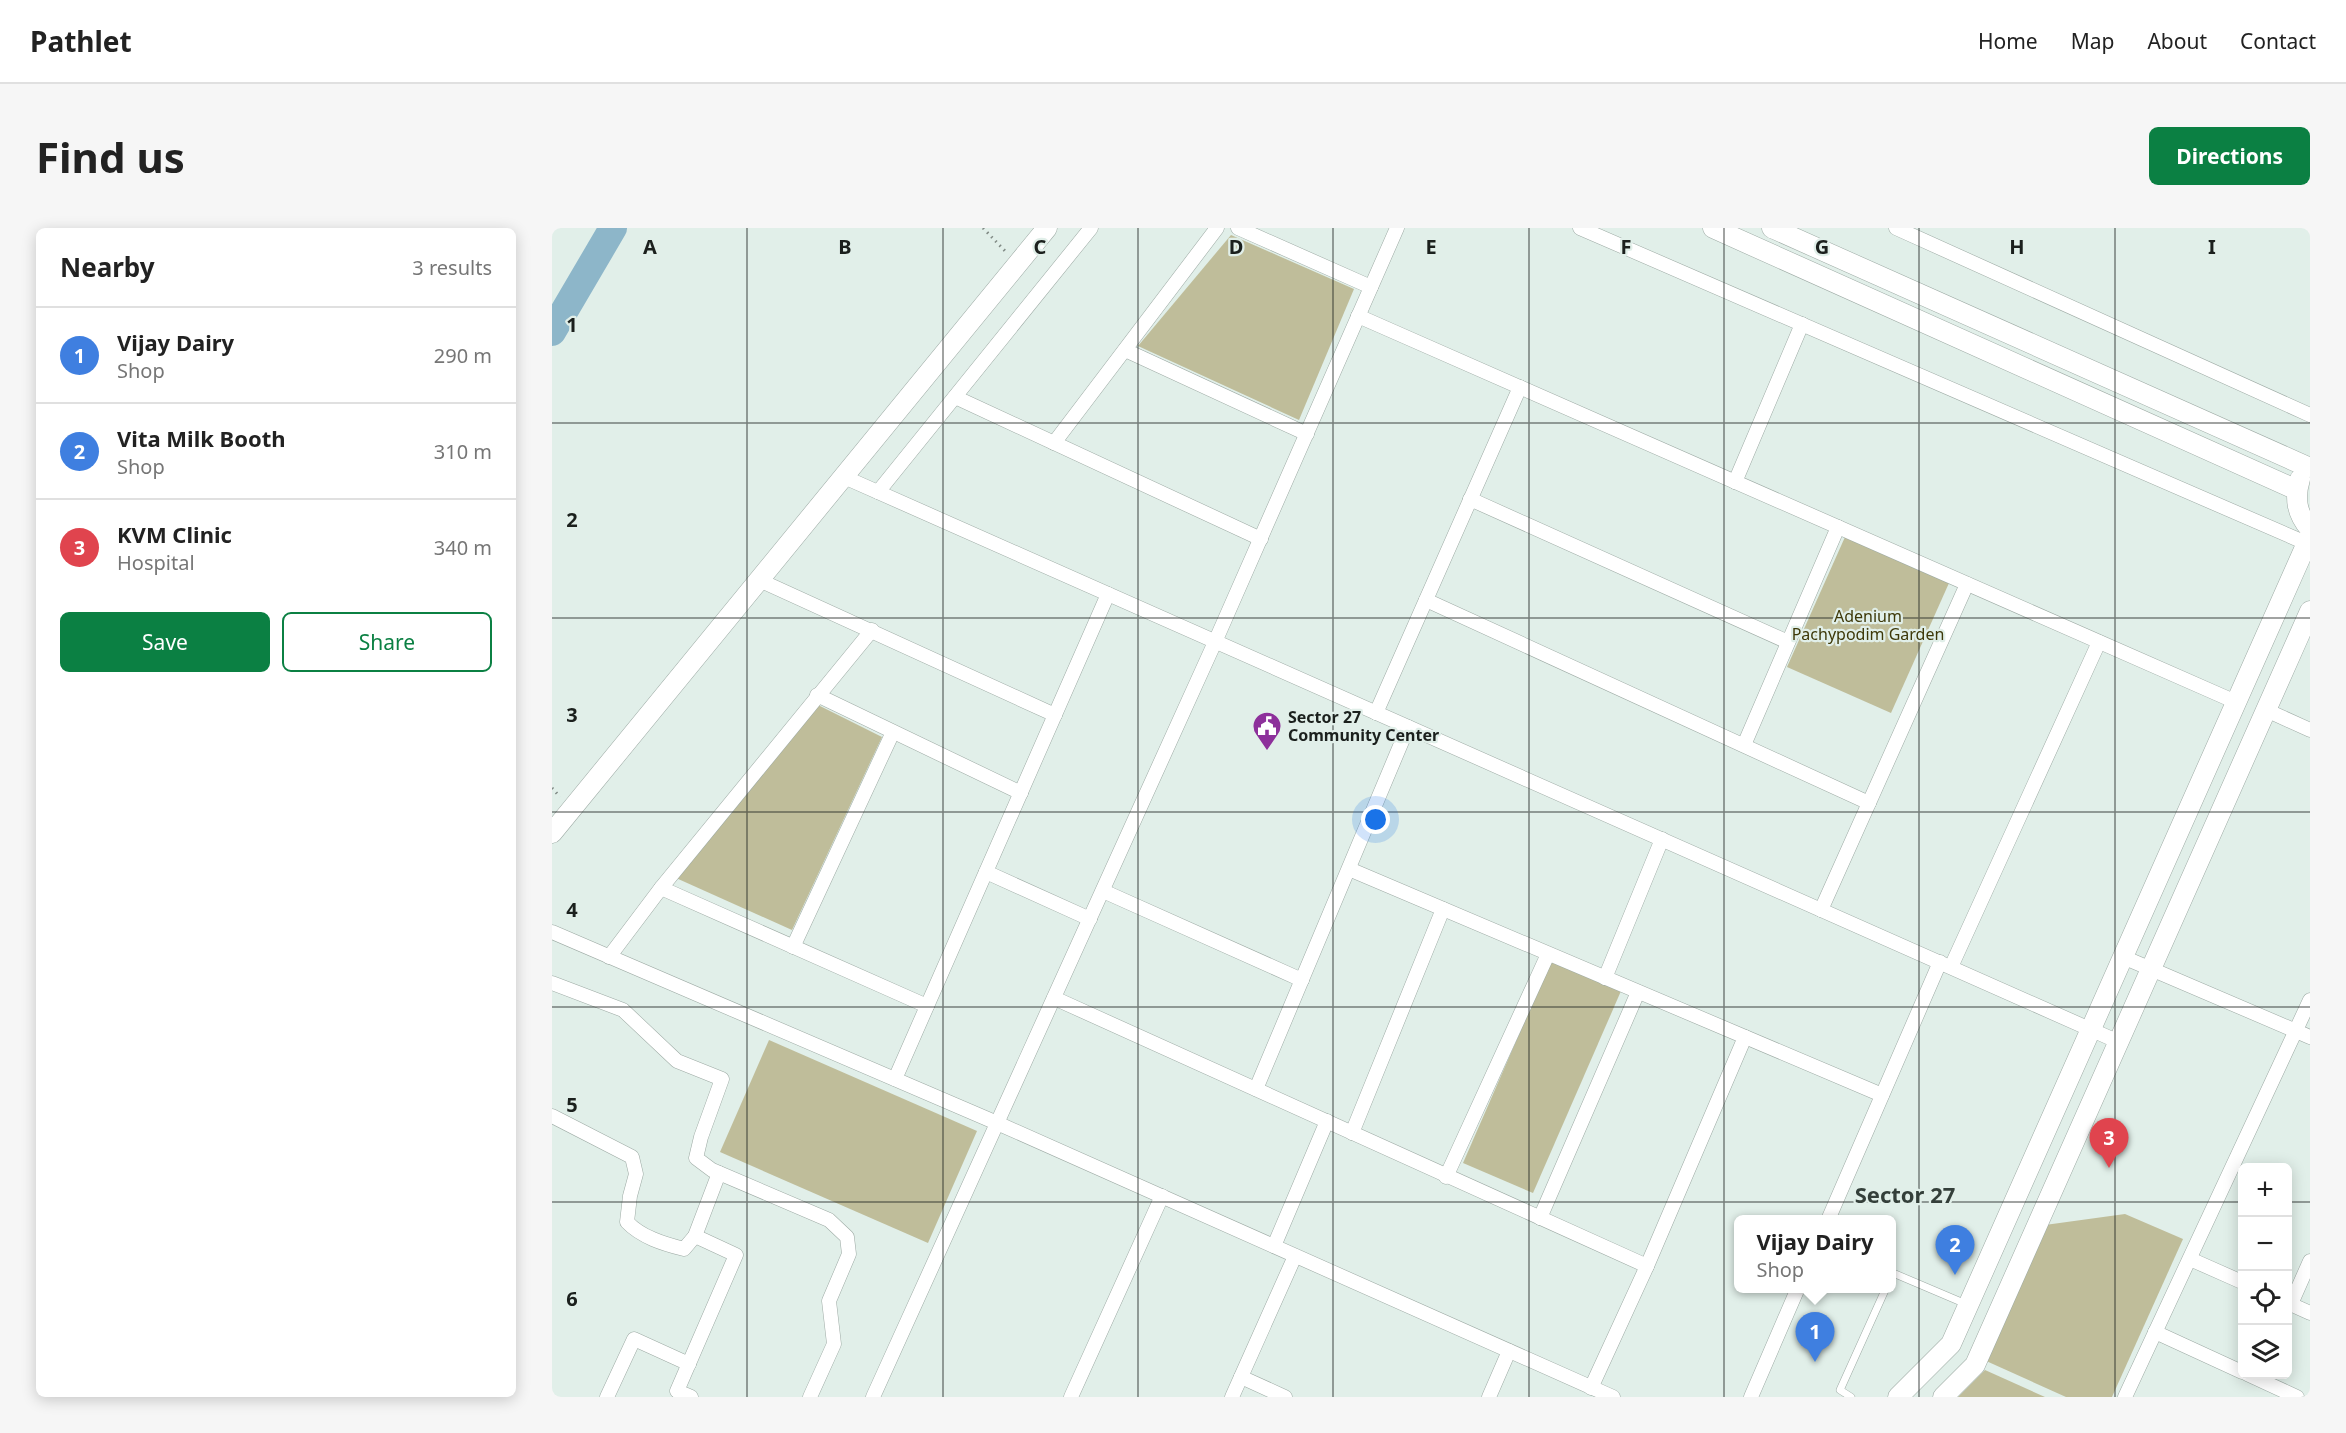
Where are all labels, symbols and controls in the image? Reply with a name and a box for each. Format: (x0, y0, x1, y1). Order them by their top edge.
text: Pathlet (30, 22, 132, 60)
text: Home (1978, 27, 2038, 55)
text: Map (2071, 27, 2114, 55)
text: About (2147, 27, 2207, 55)
text: Contact (2240, 27, 2316, 55)
button: Directions (2149, 127, 2310, 185)
text: Find us (36, 128, 185, 185)
text: A (643, 233, 657, 260)
text: B (838, 233, 852, 260)
text: C (1034, 233, 1047, 260)
text: D (1229, 233, 1243, 260)
text: E (1425, 233, 1437, 260)
text: F (1621, 233, 1631, 260)
text: G (1815, 233, 1829, 260)
text: H (2009, 233, 2025, 260)
text: I (2208, 233, 2216, 260)
text: Nearby (60, 249, 155, 285)
text: 3 results (412, 254, 492, 281)
text: 1 (566, 311, 578, 338)
text: Vijay Dairy (117, 327, 234, 357)
text: 1 (74, 342, 85, 369)
text: 290 m (434, 342, 492, 369)
text: Shop (117, 357, 165, 384)
text: Vita Milk Booth (117, 423, 286, 453)
text: 2 (74, 438, 85, 465)
text: 310 m (434, 438, 492, 465)
text: Shop (117, 453, 165, 480)
text: 2 (566, 506, 578, 533)
text: KVM Clinic (117, 519, 232, 549)
text: 3 (74, 534, 85, 561)
text: 340 m (434, 534, 492, 561)
text: Hospital (117, 549, 195, 576)
park label: Adenium Pachypodim Garden (1792, 605, 1944, 645)
button: Save (60, 612, 270, 672)
button: Share (282, 612, 492, 672)
text: 3 (566, 701, 578, 728)
place label: Sector 27 Community Center (1288, 706, 1439, 746)
public building icon: Sector 27 Community Center (1251, 710, 1283, 752)
your location (1361, 805, 1390, 834)
text: 4 (566, 896, 578, 923)
text: 5 (566, 1091, 578, 1118)
pin: 3 (2090, 1118, 2128, 1168)
map controls (2238, 1163, 2292, 1379)
button: + (2238, 1163, 2292, 1217)
district label: Sector 27 (1855, 1179, 1955, 1209)
popup (1734, 1215, 1896, 1293)
button: − (2238, 1217, 2292, 1271)
text: Vijay Dairy (1756, 1226, 1874, 1256)
pin: 2 (1936, 1226, 1974, 1275)
text: Shop (1756, 1256, 1804, 1283)
button: locate (2238, 1271, 2292, 1325)
text: 6 (566, 1285, 578, 1312)
pin: 1 (1796, 1312, 1834, 1362)
button: layers (2238, 1325, 2292, 1379)

